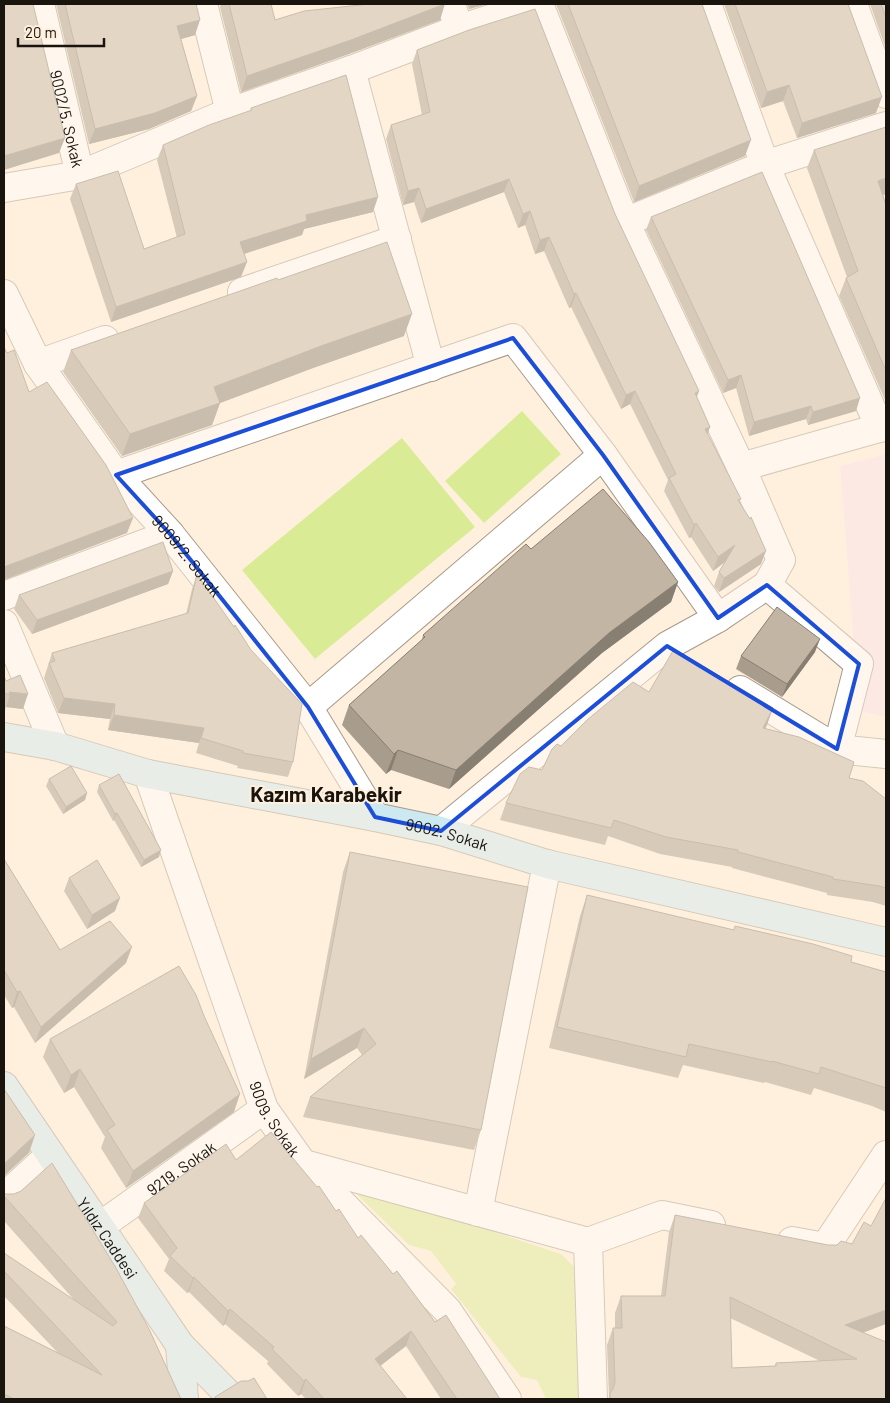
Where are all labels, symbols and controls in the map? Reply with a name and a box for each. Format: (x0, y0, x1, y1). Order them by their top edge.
scale bar (18, 15, 104, 47)
text: 20 m (25, 23, 57, 41)
street label: 9002/5. Sokak (47, 68, 88, 169)
street label: 9009/2. Sokak (148, 511, 226, 600)
district label: Kazım Karabekir (250, 781, 402, 806)
street label: 9002. Sokak (404, 814, 491, 854)
street label: 9009. Sokak (246, 1078, 304, 1160)
street label: 9219. Sokak (143, 1137, 219, 1199)
street label: Yıldız Caddesi (74, 1194, 142, 1282)

